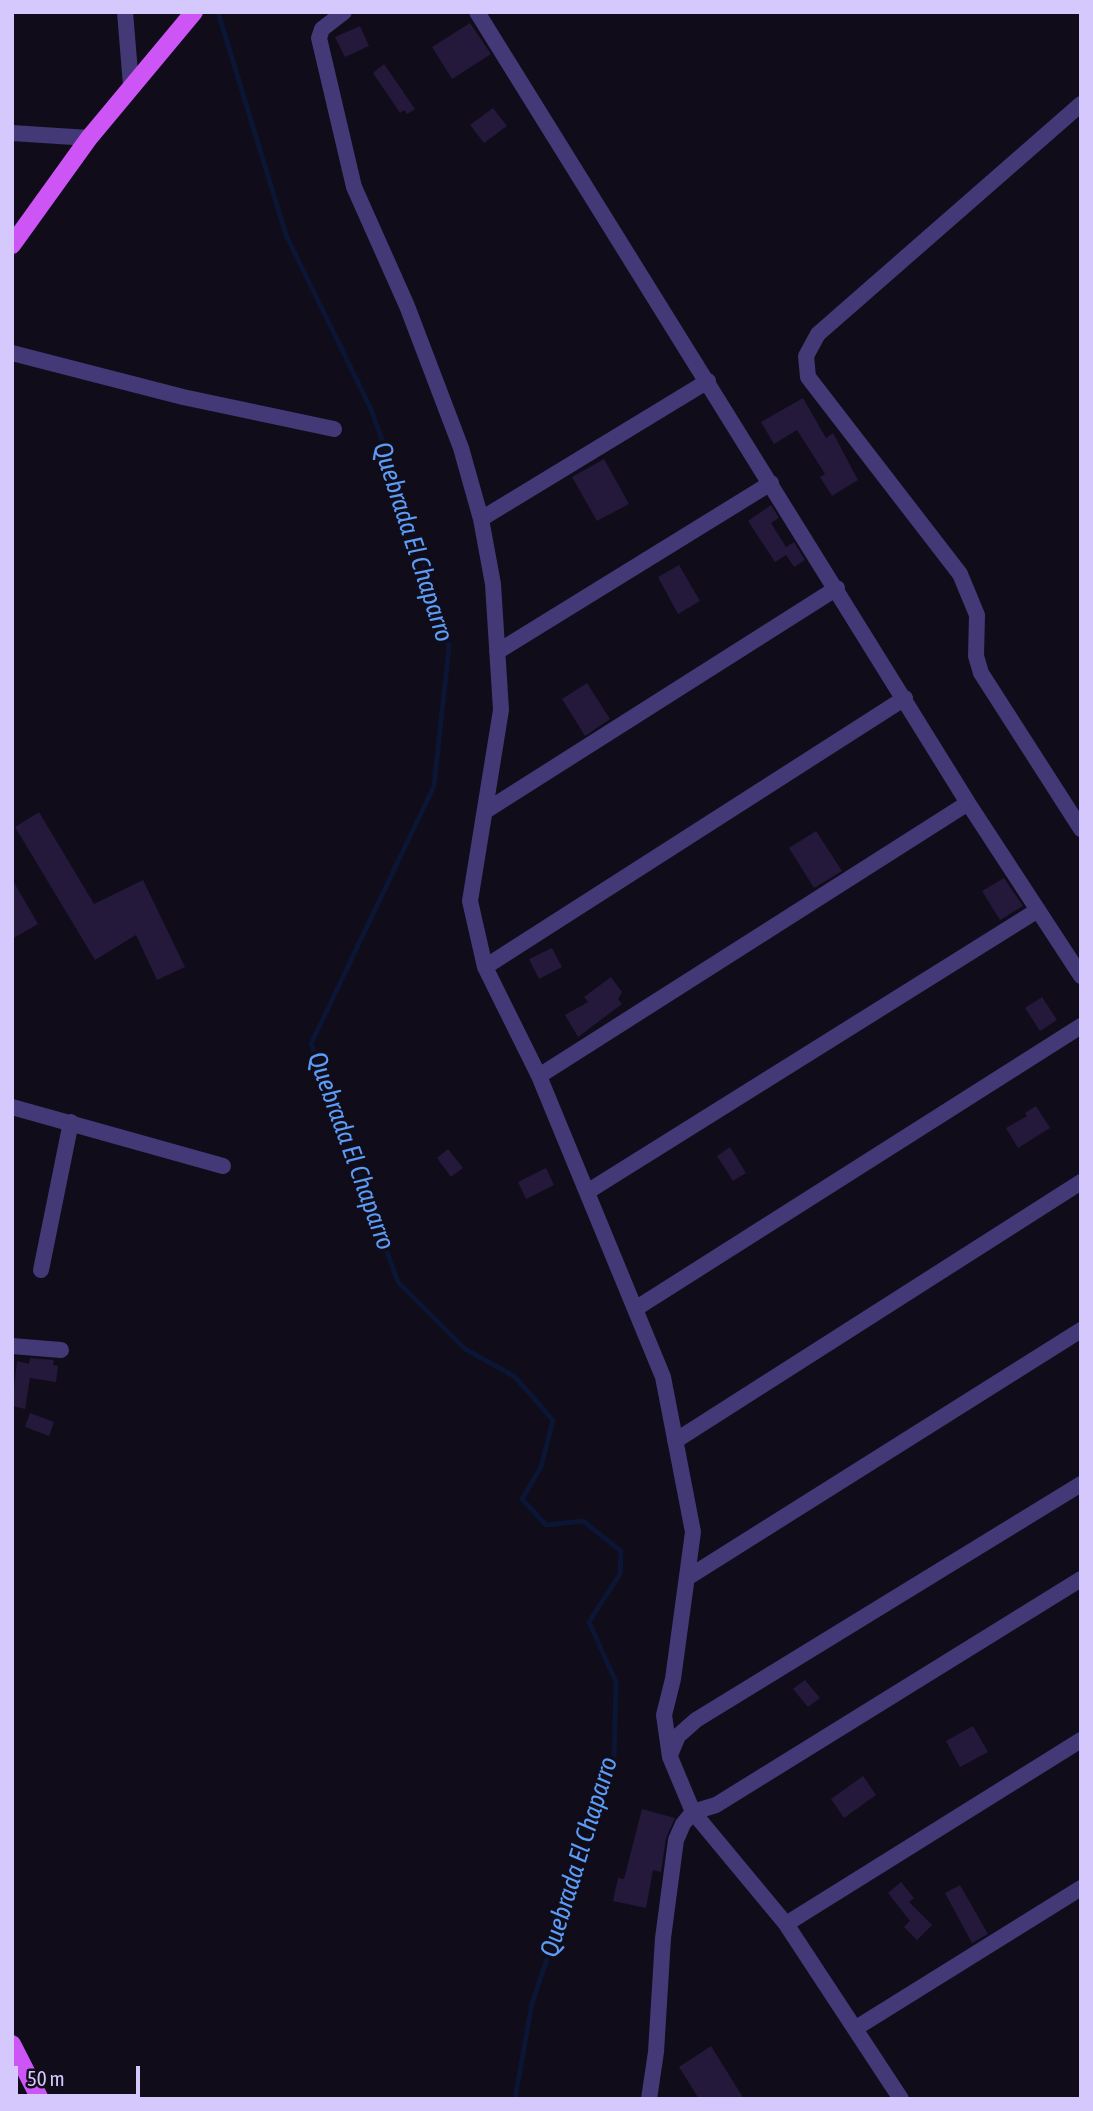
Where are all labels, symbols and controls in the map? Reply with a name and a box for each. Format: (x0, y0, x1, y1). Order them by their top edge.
water label: Quebrada El Chaparro (366, 438, 460, 646)
water label: Quebrada El Chaparro (301, 1048, 401, 1254)
water label: Quebrada El Chaparro (534, 1753, 624, 1961)
scale bar (18, 2052, 144, 2096)
text: 50 m (27, 2066, 65, 2090)

